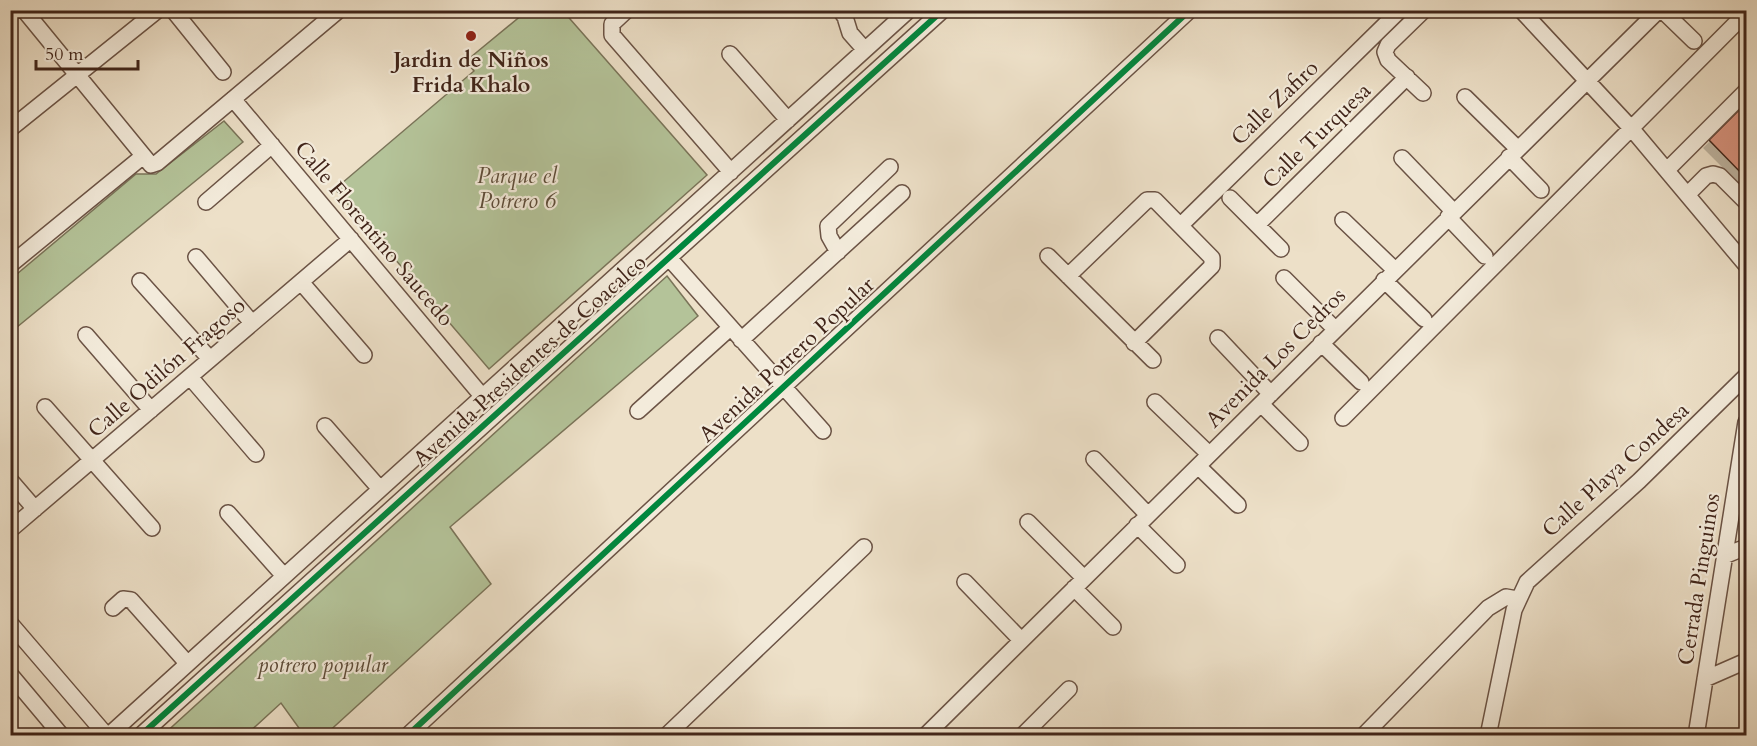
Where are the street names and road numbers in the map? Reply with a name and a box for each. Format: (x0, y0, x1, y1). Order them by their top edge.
street label: Calle Zafiro (1224, 53, 1325, 152)
street label: Calle Turquesa (1256, 76, 1378, 195)
street label: Calle Florentino Saucedo (288, 135, 461, 333)
street label: Avenida Presidentes de Coacalco (406, 248, 653, 474)
street label: Avenida Potrero Popular (692, 270, 882, 449)
street label: Avenida Los Cedros (1199, 281, 1352, 434)
street label: Calle Odilón Fragoso (81, 291, 252, 445)
street label: Calle Playa Condesa (1536, 395, 1696, 544)
street label: Cerrada Pinguinos (1671, 491, 1727, 667)

